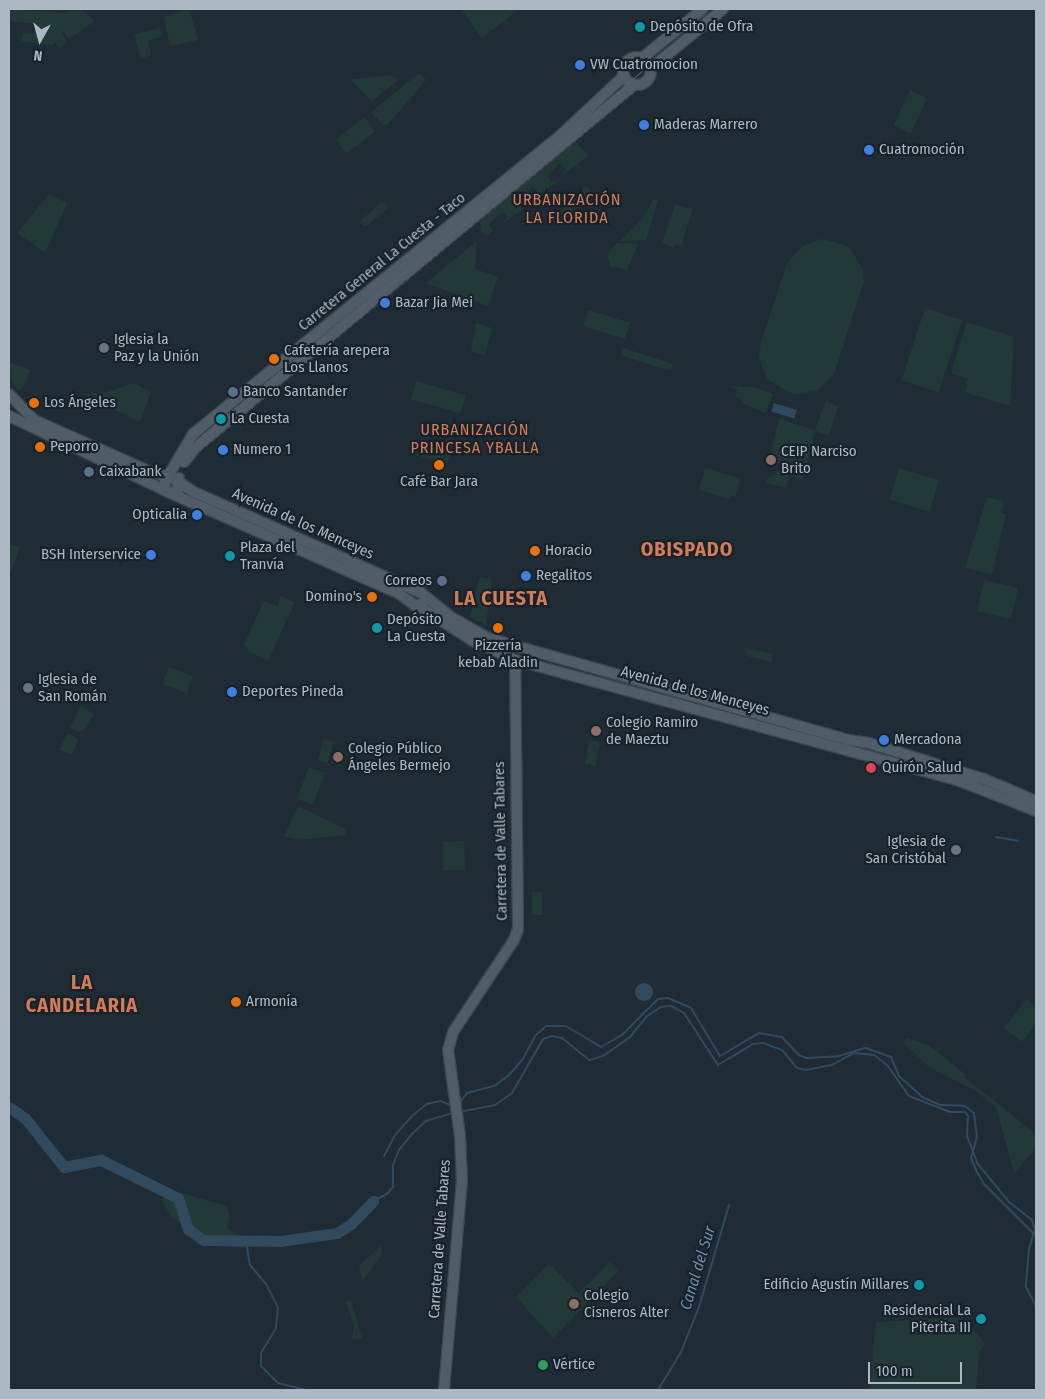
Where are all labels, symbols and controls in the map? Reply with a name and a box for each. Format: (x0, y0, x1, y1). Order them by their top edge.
north arrow (15, 15, 65, 65)
place label: Depósito de Ofra (650, 18, 753, 36)
marker: Depósito de Ofra (634, 21, 646, 33)
text: N (33, 46, 43, 64)
place label: VW Cuatromocion (590, 56, 698, 74)
marker: VW Cuatromocion (574, 59, 586, 71)
place label: Maderas Marrero (654, 116, 758, 134)
marker: Maderas Marrero (638, 119, 650, 131)
place label: Cuatromoción (879, 141, 965, 159)
marker: Cuatromoción (863, 144, 875, 156)
street label: Carretera General La Cuesta - Taco (295, 189, 469, 335)
district label: URBANIZACIÓN LA FLORIDA (511, 190, 623, 228)
place label: Bazar Jia Mei (395, 294, 473, 312)
marker: Bazar Jia Mei (379, 297, 391, 309)
place label: Iglesia la Paz y la Unión (114, 330, 199, 365)
place label: Cafetería arepera Los Llanos (284, 341, 390, 376)
marker: Iglesia la Paz y la Unión (98, 342, 110, 354)
marker: Cafetería arepera Los Llanos (268, 353, 280, 365)
place label: Banco Santander (243, 383, 347, 401)
marker: Banco Santander (227, 386, 239, 398)
place label: Los Ángeles (44, 394, 116, 412)
marker: Los Ángeles (28, 397, 40, 409)
place label: La Cuesta (231, 410, 290, 428)
marker: La Cuesta (215, 413, 227, 425)
district label: URBANIZACIÓN PRINCESA YBALLA (409, 420, 541, 458)
place label: Peporro (50, 438, 99, 456)
marker: Peporro (34, 441, 46, 453)
place label: Numero 1 (233, 441, 291, 459)
place label: CEIP Narciso Brito (781, 442, 857, 477)
marker: Numero 1 (217, 444, 229, 456)
marker: CEIP Narciso Brito (765, 454, 777, 466)
marker: Café Bar Jara (433, 459, 445, 471)
place label: Caixabank (99, 463, 161, 481)
marker: Caixabank (83, 466, 95, 478)
place label: Café Bar Jara (400, 473, 478, 491)
street label: Avenida de los Menceyes (229, 485, 377, 563)
place label: Opticalia (132, 506, 187, 524)
marker: Opticalia (191, 509, 203, 521)
district label: OBISPADO (640, 537, 734, 561)
place label: Plaza del Tranvía (240, 538, 295, 573)
place label: Horacio (545, 542, 592, 560)
marker: Horacio (529, 545, 541, 557)
place label: BSH Interservice (41, 546, 141, 564)
marker: BSH Interservice (145, 549, 157, 561)
marker: Plaza del Tranvía (224, 550, 236, 562)
place label: Regalitos (536, 567, 592, 585)
marker: Regalitos (520, 570, 532, 582)
place label: Correos (385, 572, 432, 590)
marker: Correos (436, 575, 448, 587)
district label: LA CUESTA (453, 586, 549, 610)
place label: Domino's (305, 588, 362, 606)
marker: Domino's (366, 591, 378, 603)
place label: Depósito La Cuesta (387, 610, 446, 645)
marker: Depósito La Cuesta (371, 622, 383, 634)
marker: Pizzería kebab Aladin (492, 622, 504, 634)
place label: Pizzería kebab Aladin (458, 636, 538, 671)
street label: Avenida de los Menceyes (619, 662, 771, 720)
place label: Iglesia de San Román (38, 670, 107, 705)
marker: Iglesia de San Román (22, 682, 34, 694)
place label: Deportes Pineda (242, 683, 344, 701)
marker: Deportes Pineda (226, 686, 238, 698)
place label: Colegio Ramiro de Maeztu (606, 713, 698, 748)
marker: Colegio Ramiro de Maeztu (590, 725, 602, 737)
place label: Mercadona (894, 731, 962, 749)
marker: Mercadona (878, 734, 890, 746)
place label: Colegio Público Ángeles Bermejo (348, 739, 451, 774)
marker: Colegio Público Ángeles Bermejo (332, 751, 344, 763)
place label: Quirón Salud (882, 759, 962, 777)
street label: Carretera de Valle Tabares (491, 761, 511, 921)
marker: Quirón Salud (864, 761, 878, 775)
place label: Iglesia de San Cristóbal (865, 832, 946, 867)
marker: Iglesia de San Cristóbal (950, 844, 962, 856)
district label: LA CANDELARIA (25, 971, 139, 1018)
place label: Armonía (246, 993, 298, 1011)
marker: Armonía (230, 996, 242, 1008)
street label: Carretera de Valle Tabares (425, 1159, 455, 1319)
water label: Canal del Sur (676, 1224, 720, 1312)
place label: Edificio Agustín Millares (764, 1276, 909, 1294)
marker: Edificio Agustín Millares (913, 1279, 925, 1291)
place label: Colegio Cisneros Alter (584, 1286, 669, 1321)
marker: Colegio Cisneros Alter (568, 1298, 580, 1310)
place label: Residencial La Piterita III (883, 1301, 971, 1336)
marker: Residencial La Piterita III (975, 1313, 987, 1325)
scale bar (870, 1352, 964, 1384)
place label: Vértice (553, 1356, 595, 1374)
marker: Vértice (537, 1359, 549, 1371)
text: 100 m (876, 1362, 913, 1380)

